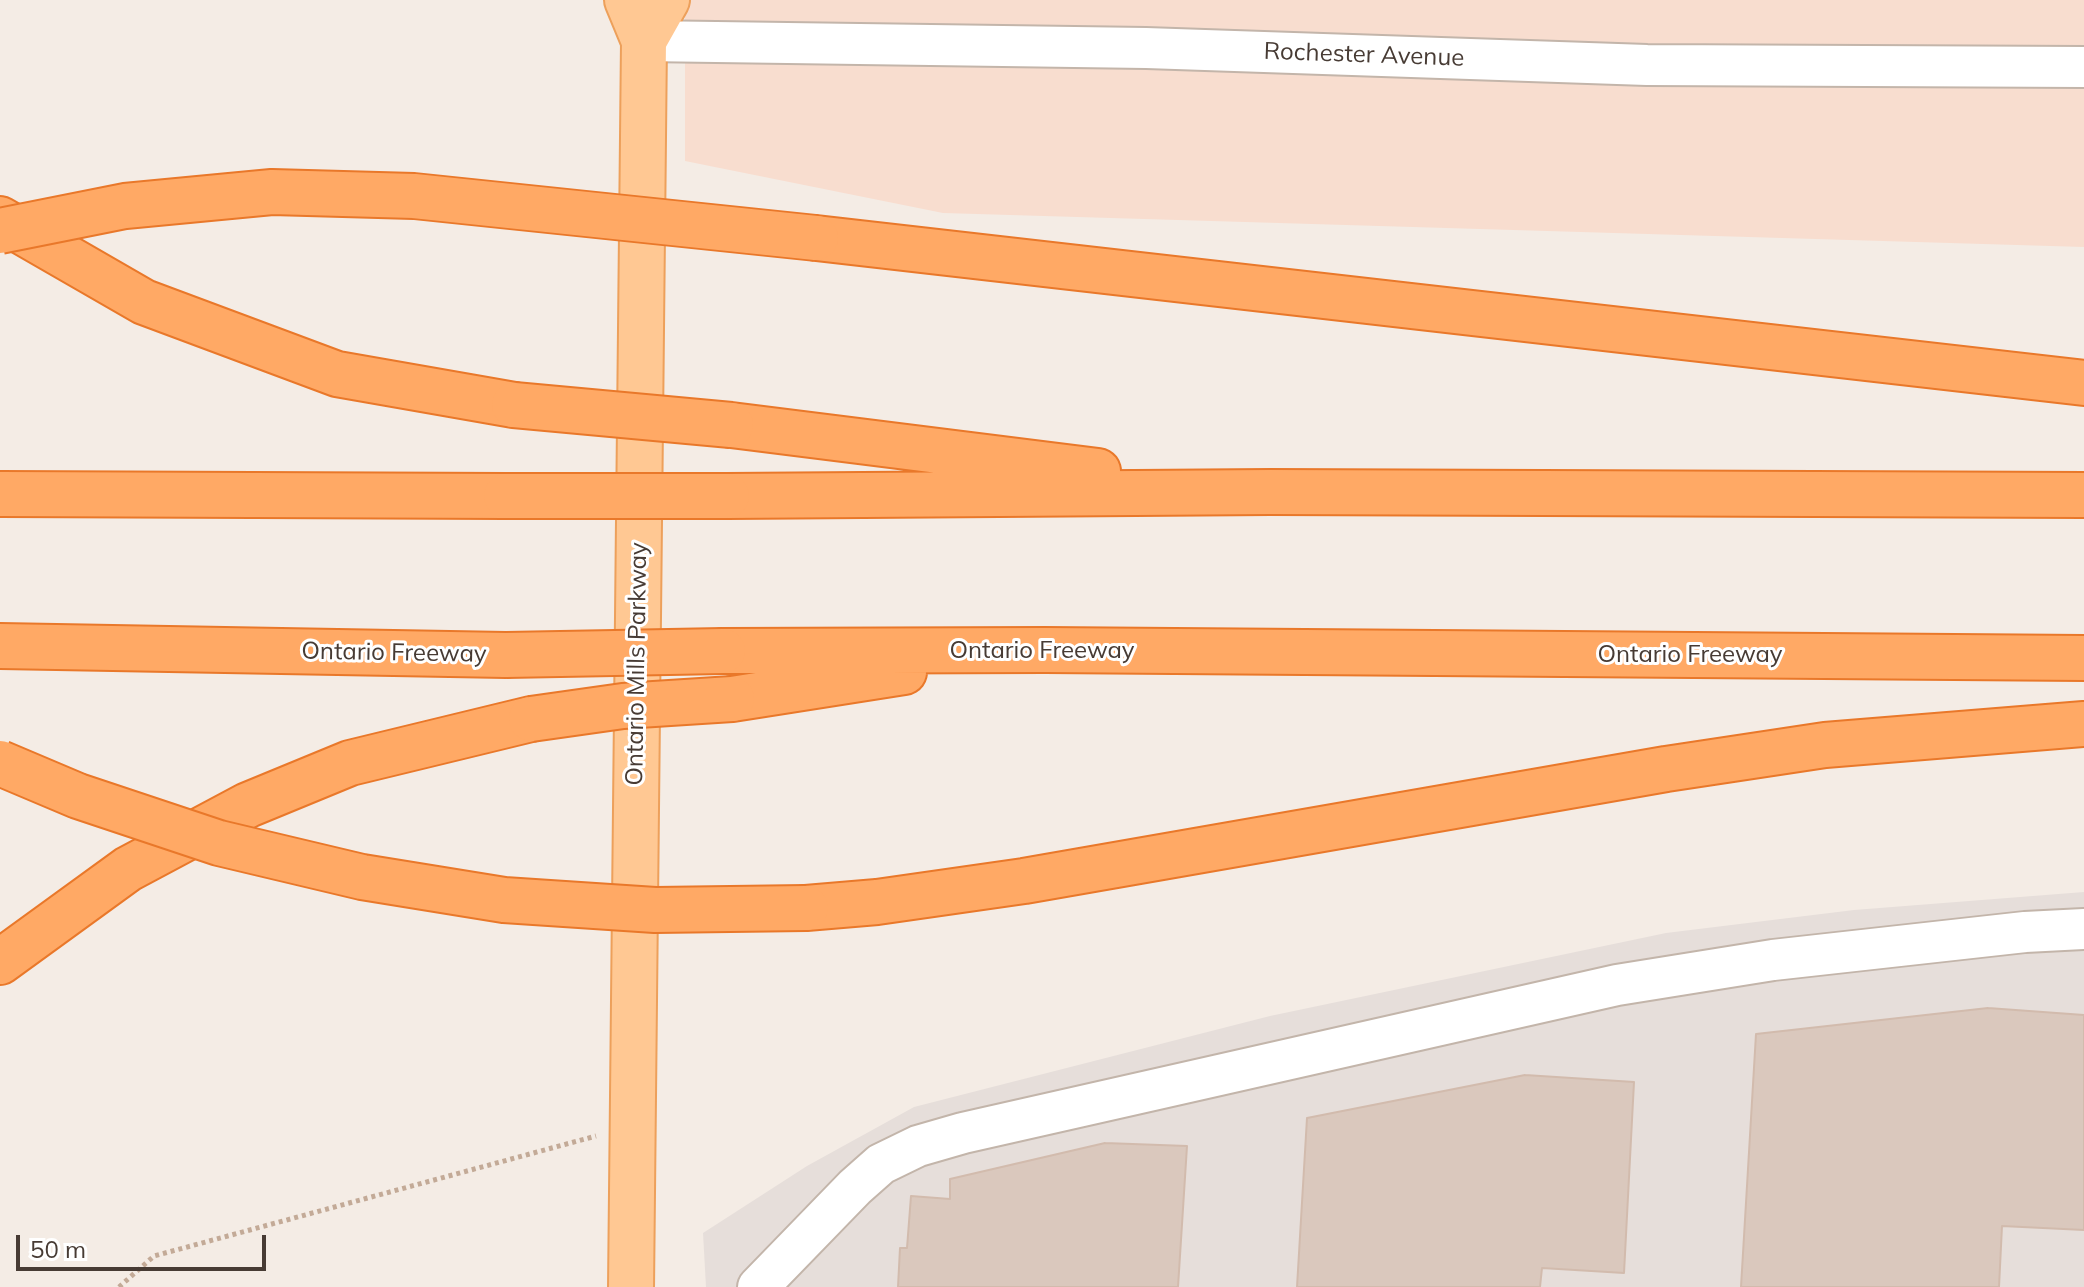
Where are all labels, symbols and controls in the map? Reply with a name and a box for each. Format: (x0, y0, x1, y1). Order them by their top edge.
street label: Rochester Avenue (1263, 37, 1465, 73)
street label: Ontario Mills Parkway (620, 542, 654, 786)
street label: Ontario Freeway (301, 637, 487, 669)
street label: Ontario Freeway (949, 637, 1135, 665)
street label: Ontario Freeway (1597, 641, 1783, 669)
scale bar (20, 1219, 270, 1269)
text: 50 m (30, 1234, 86, 1264)

